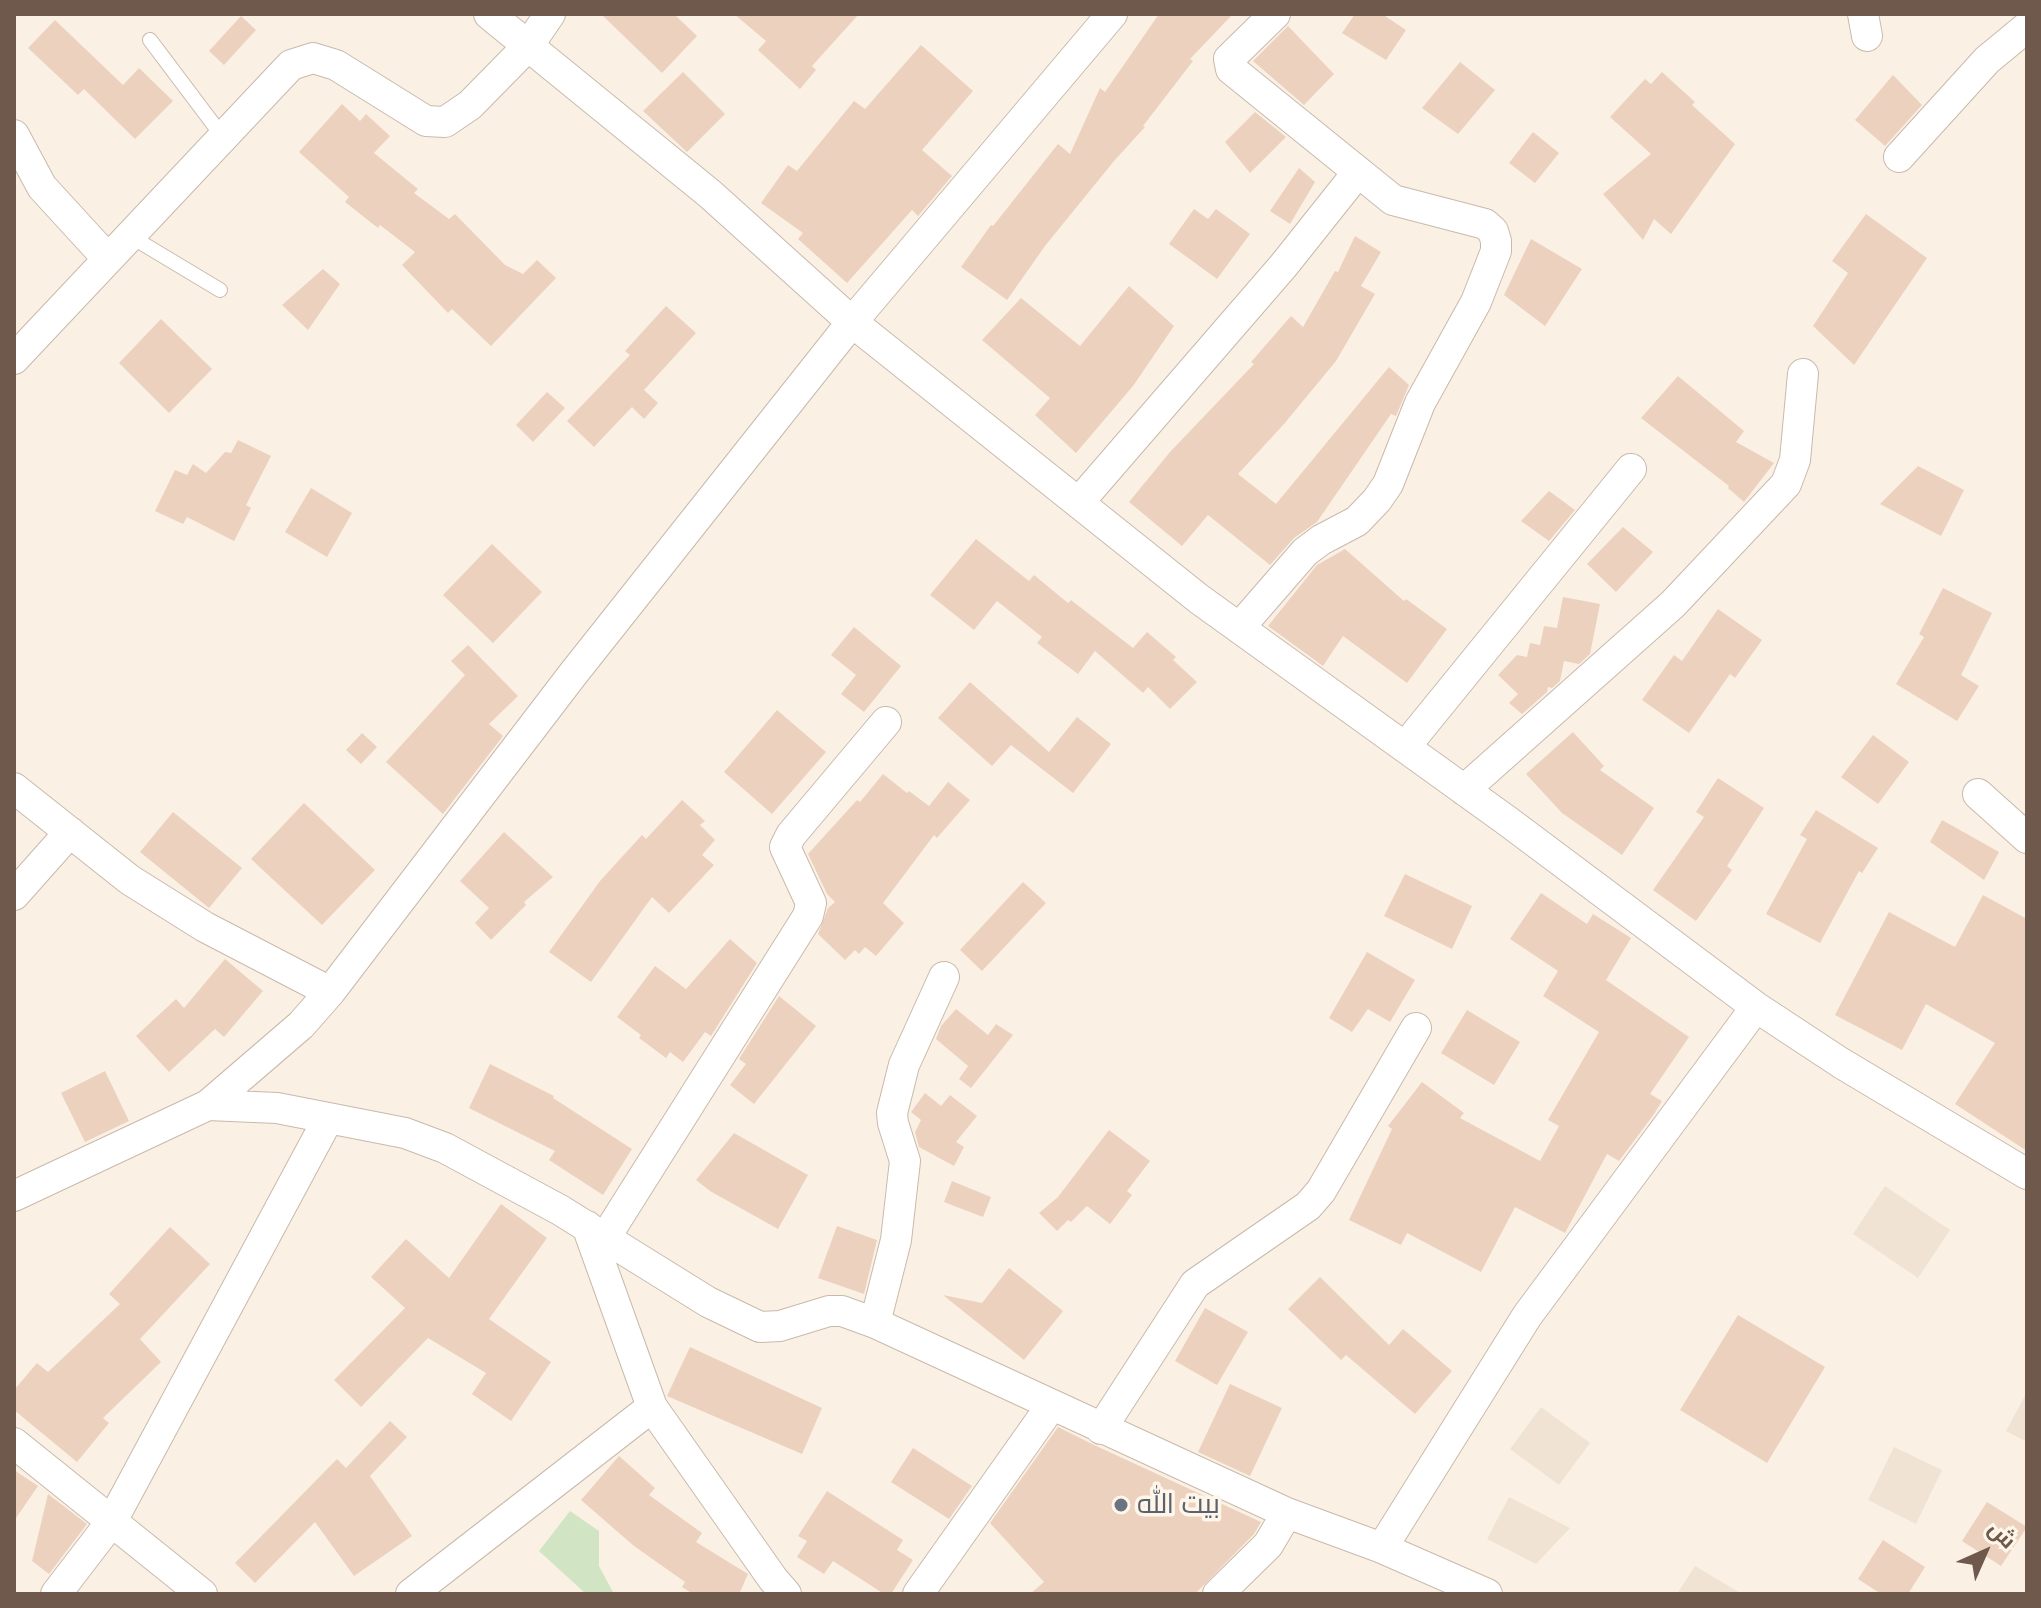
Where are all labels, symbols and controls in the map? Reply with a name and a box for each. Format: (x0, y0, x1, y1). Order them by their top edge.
place label: بيت الله (1137, 1488, 1220, 1522)
marker: بيت الله (1112, 1496, 1130, 1514)
north arrow (1945, 1512, 2025, 1592)
text: ش (1983, 1515, 2022, 1554)

